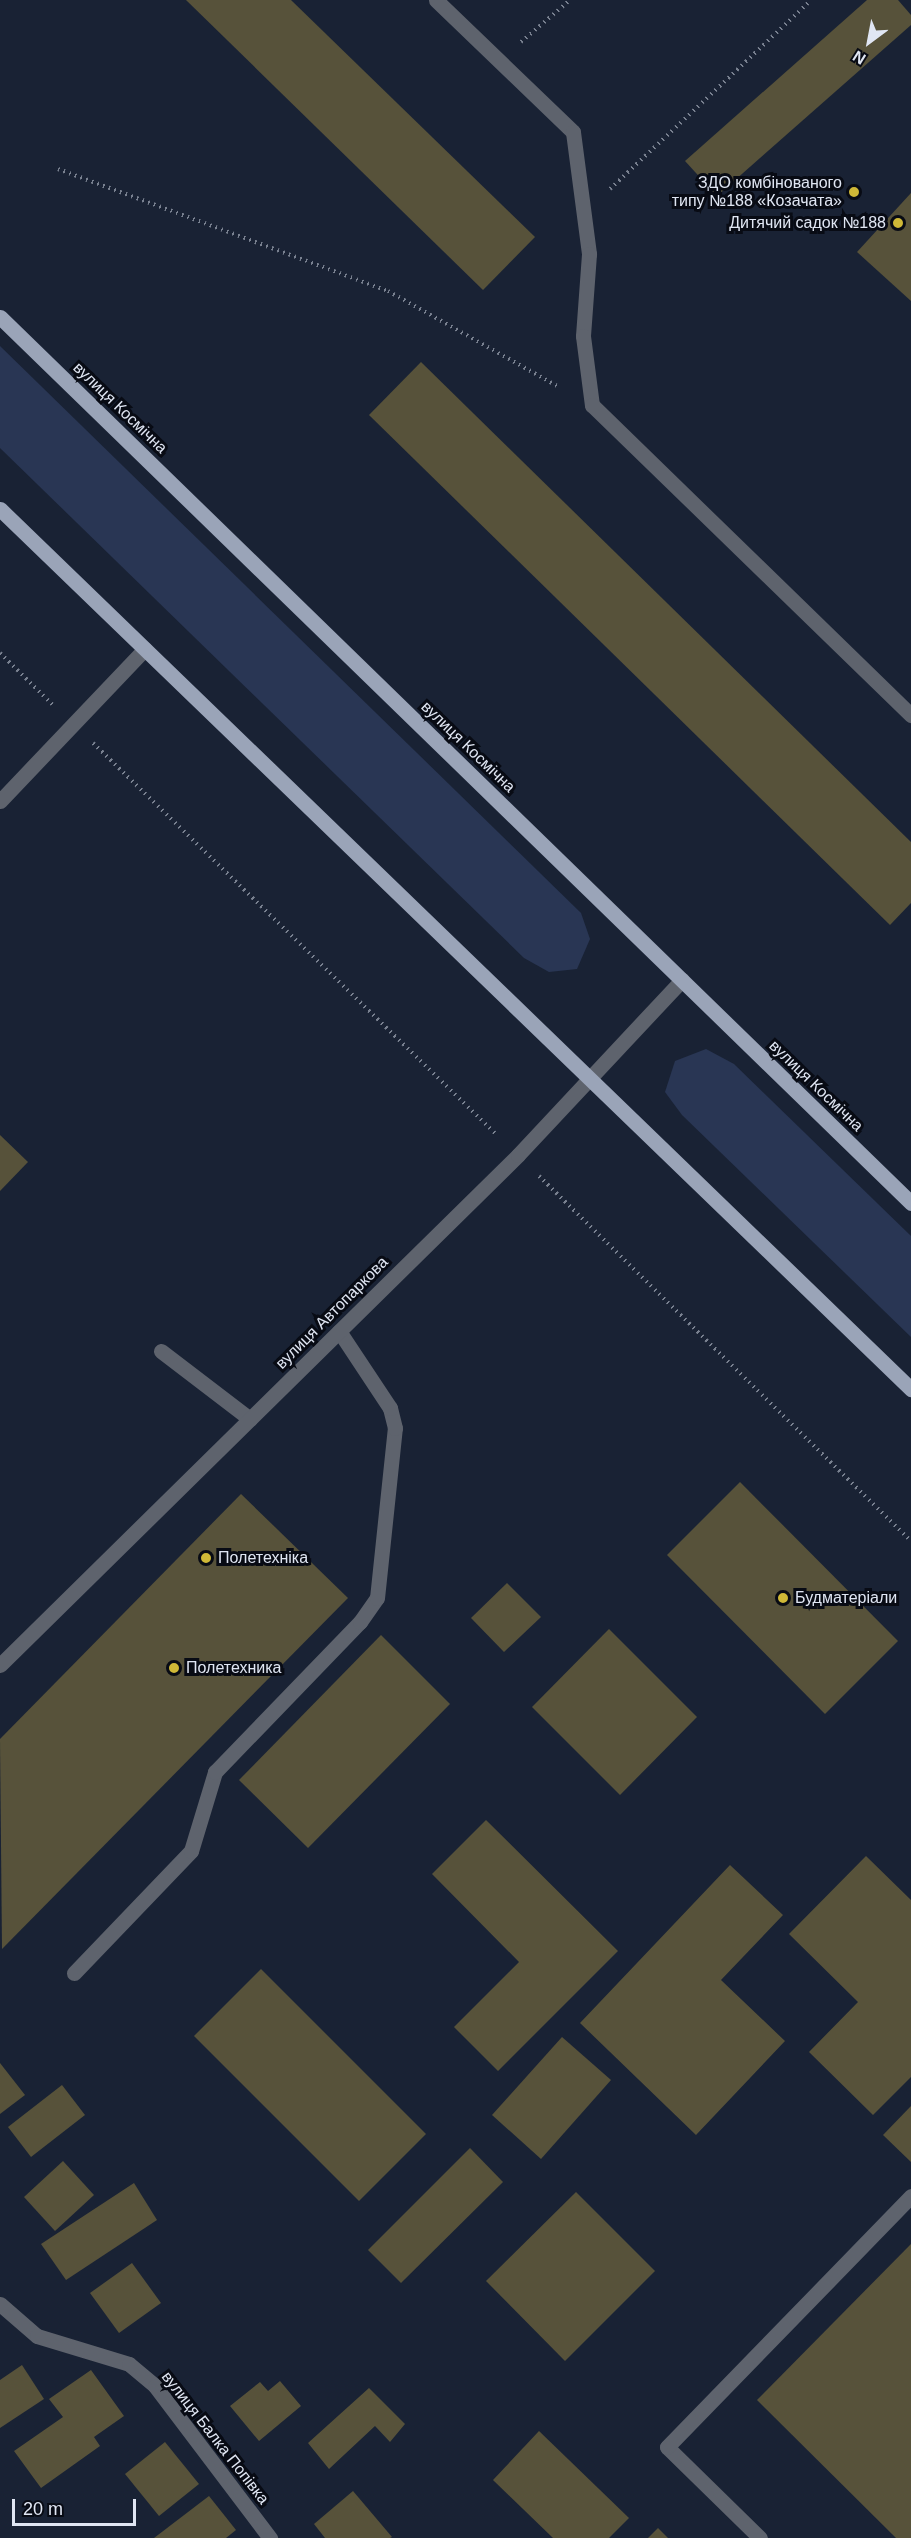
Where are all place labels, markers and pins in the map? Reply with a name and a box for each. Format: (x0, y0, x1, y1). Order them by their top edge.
place label: ЗДО комбінованого типу №188 «Козачата» (672, 173, 842, 211)
marker: ЗДО комбінованого типу №188 «Козачата» (847, 185, 861, 199)
place label: Дитячий садок №188 (729, 213, 886, 233)
marker: Дитячий садок №188 (891, 216, 905, 230)
place label: Полетехніка (218, 1548, 308, 1568)
marker: Полетехніка (199, 1551, 213, 1565)
place label: Будматеріали (795, 1588, 897, 1608)
marker: Будматеріали (776, 1591, 790, 1605)
place label: Полетехника (186, 1658, 281, 1678)
marker: Полетехника (167, 1661, 181, 1675)

